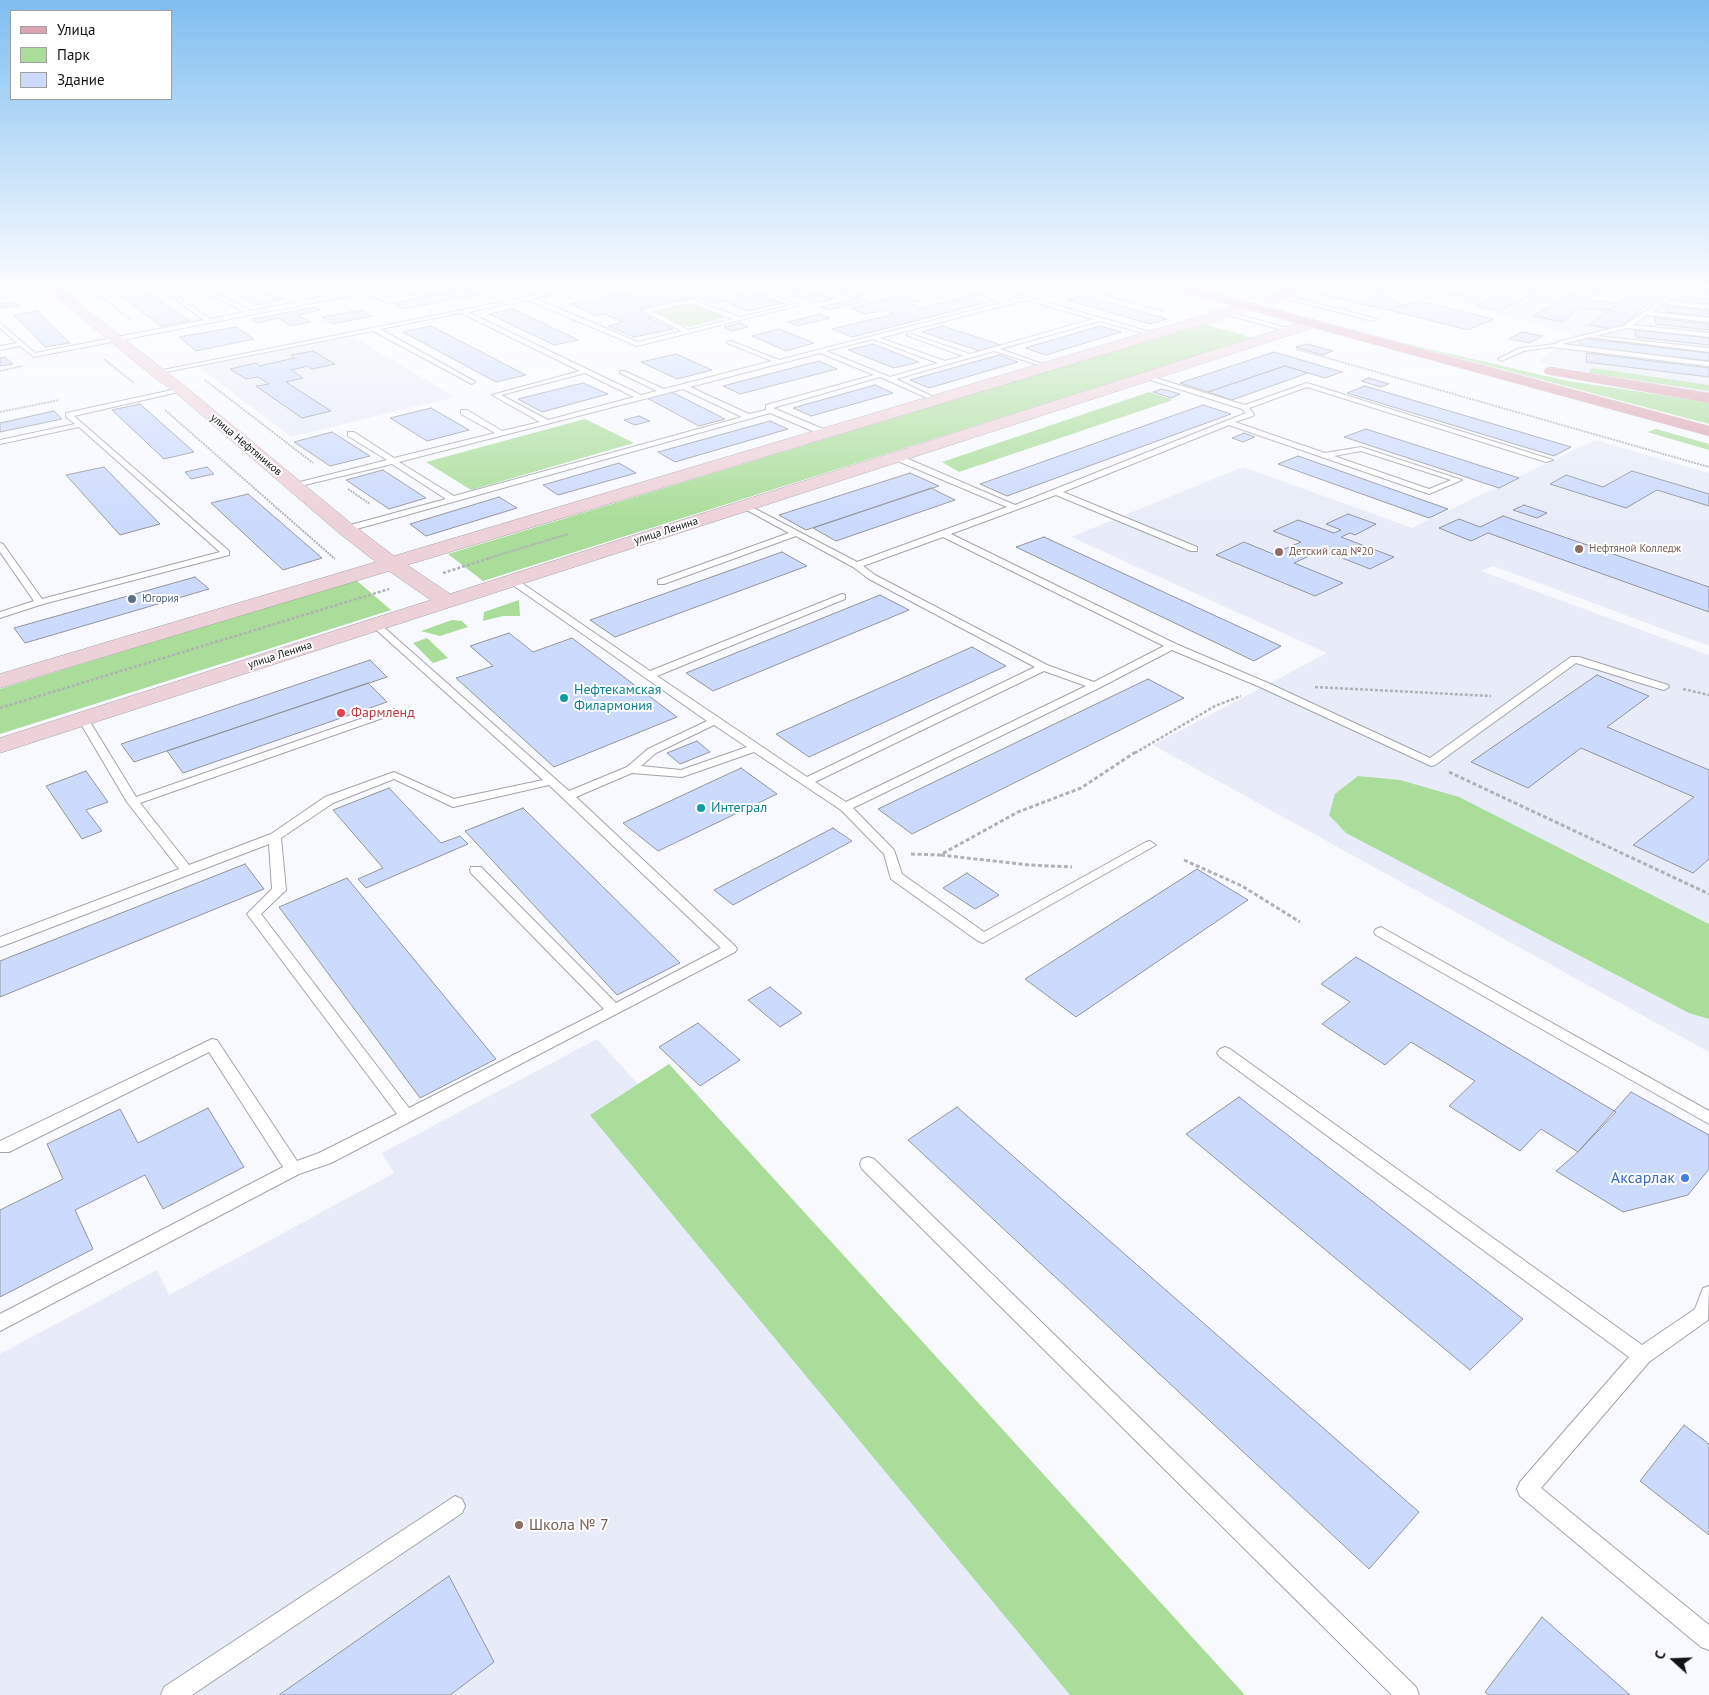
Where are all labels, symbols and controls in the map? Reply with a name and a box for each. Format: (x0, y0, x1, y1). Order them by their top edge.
legend (10, 10, 172, 100)
text: Улица (57, 20, 95, 39)
text: Парк (57, 45, 90, 64)
text: Здание (57, 70, 105, 89)
street label: улица Нефтяников (208, 411, 284, 479)
street label: улица Ленина (632, 514, 700, 548)
place label: Нефтяной Колледж (1589, 542, 1681, 556)
marker: Нефтяной Колледж (1573, 543, 1585, 555)
place label: Детский сад №20 (1289, 545, 1374, 559)
marker: Детский сад №20 (1273, 546, 1285, 558)
place label: Югория (142, 592, 179, 606)
marker: Югория (126, 593, 138, 605)
street label: улица Ленина (246, 638, 314, 672)
place label: Нефтекамская Филармония (574, 682, 661, 714)
marker: Нефтекамская Филармония (558, 692, 570, 704)
place label: Фармленд (351, 705, 415, 721)
marker: Фармленд (335, 707, 347, 719)
place label: Интеграл (711, 800, 767, 816)
marker: Интеграл (695, 802, 707, 814)
place label: Аксарлак (1611, 1168, 1675, 1188)
marker: Аксарлак (1679, 1172, 1691, 1184)
place label: Школа № 7 (529, 1515, 609, 1535)
marker: Школа № 7 (513, 1519, 525, 1531)
north arrow (1649, 1635, 1699, 1685)
text: С (1650, 1648, 1670, 1662)

